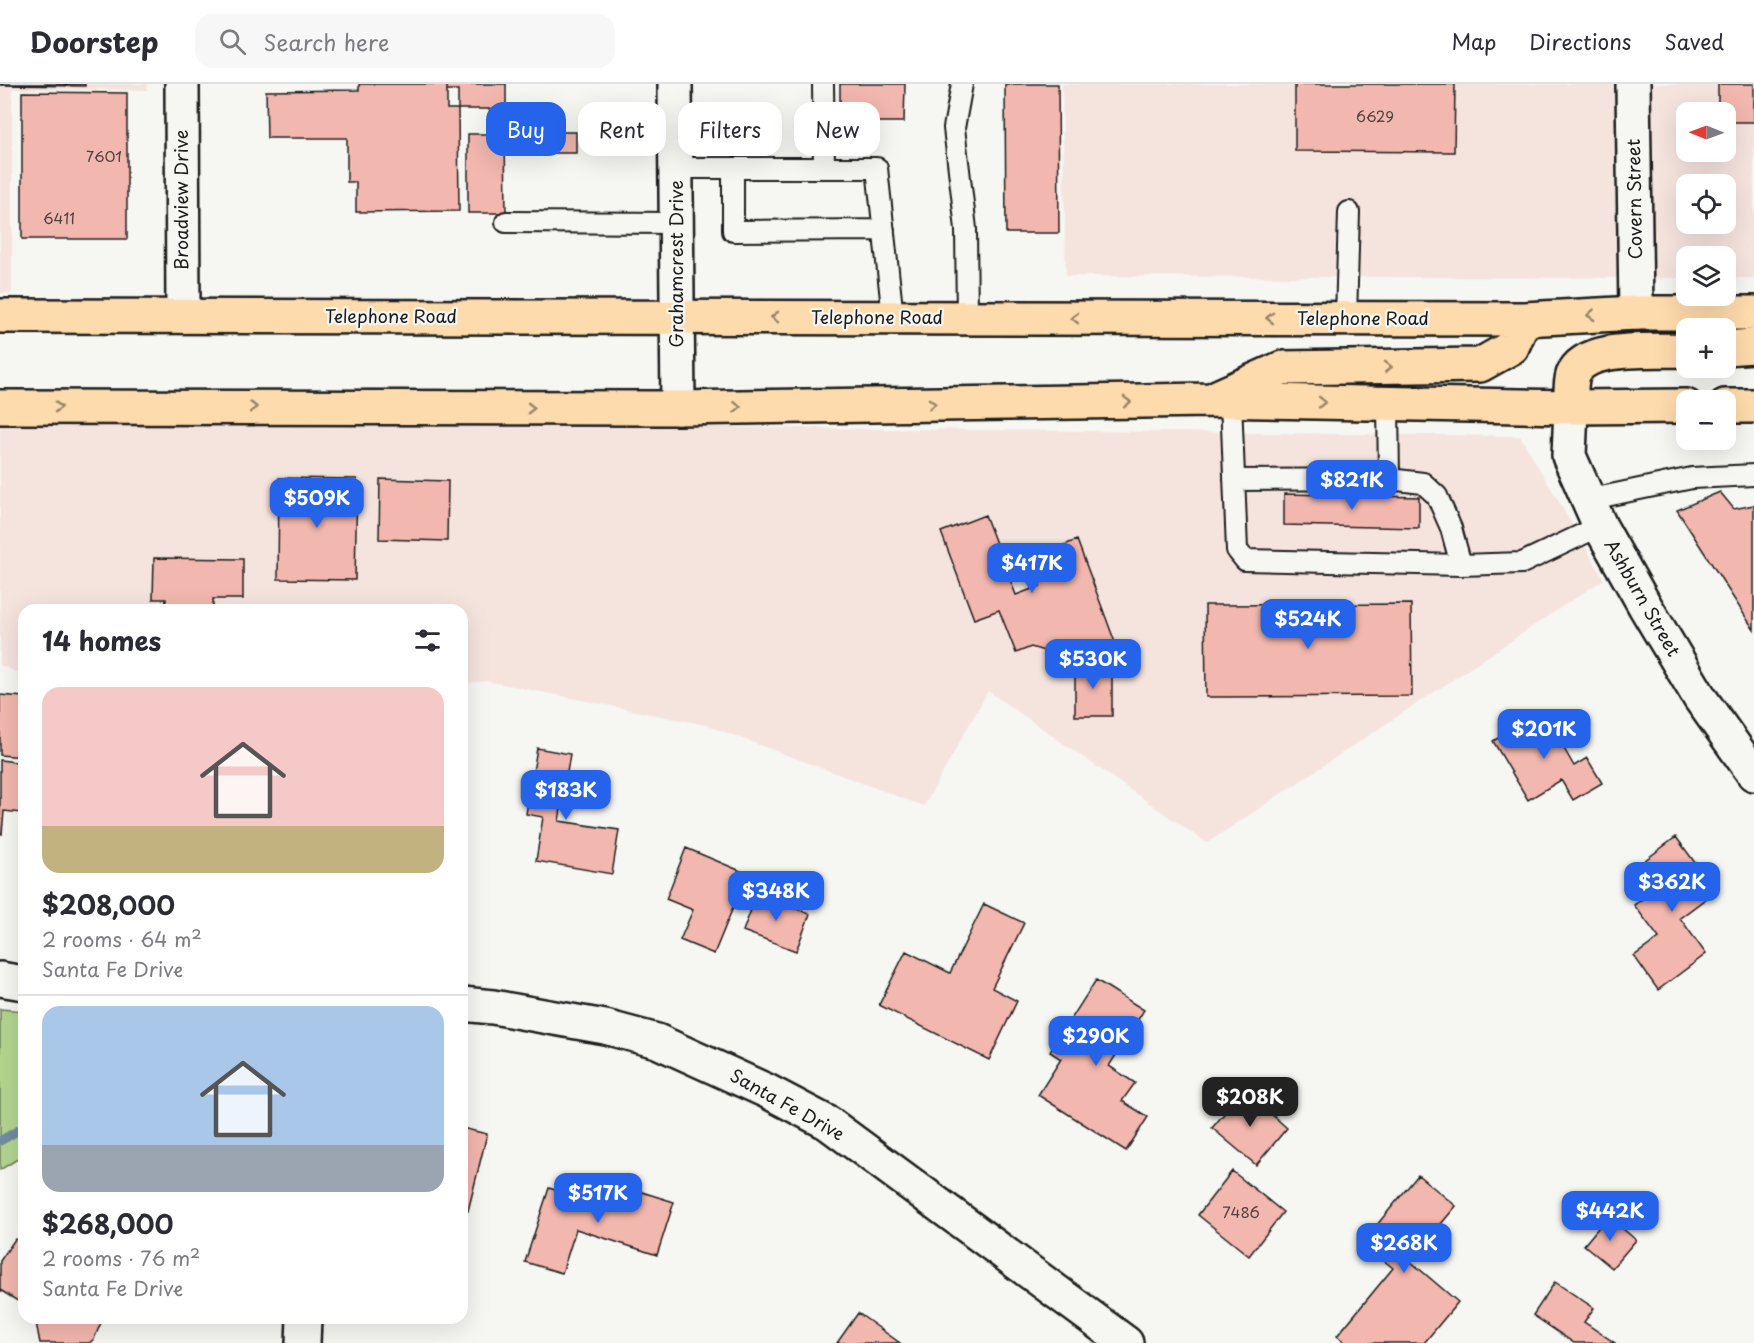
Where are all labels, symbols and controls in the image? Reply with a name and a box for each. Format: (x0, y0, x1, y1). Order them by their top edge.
search box (195, 14, 615, 68)
text: Doorstep (30, 20, 159, 63)
icon: search (216, 25, 249, 58)
text: Search here (264, 25, 389, 58)
text: Map (1451, 25, 1496, 57)
text: Directions (1529, 25, 1631, 57)
text: Saved (1664, 25, 1724, 57)
chip: Buy (486, 102, 566, 156)
chip: Rent (578, 102, 666, 156)
chip: Filters (678, 102, 782, 156)
chip: New (794, 102, 880, 156)
north arrow (1676, 102, 1736, 162)
map controls (1676, 102, 1736, 450)
house number: 6629 (1356, 104, 1394, 127)
street label: Broadview Drive (167, 130, 194, 270)
street label: Covern Street (1619, 138, 1648, 260)
house number: 7601 (86, 144, 122, 167)
button: locate (1676, 174, 1736, 234)
street label: Grahamcrest Drive (662, 180, 689, 348)
house number: 6411 (43, 206, 75, 229)
button: layers (1676, 246, 1736, 306)
street label: Telephone Road (325, 302, 457, 329)
street label: Telephone Road (811, 303, 943, 330)
street label: Telephone Road (1297, 304, 1429, 331)
one-way arrow (1586, 309, 1595, 322)
one-way arrow (770, 311, 779, 323)
one-way arrow (1070, 312, 1079, 324)
one-way arrow (1265, 312, 1274, 324)
button: + (1676, 318, 1736, 378)
one-way arrow (1383, 361, 1392, 373)
button: − (1676, 390, 1736, 450)
one-way arrow (1122, 395, 1131, 408)
one-way arrow (1317, 396, 1326, 409)
one-way arrow (927, 398, 936, 410)
one-way arrow (54, 401, 63, 413)
one-way arrow (249, 401, 258, 413)
one-way arrow (732, 401, 741, 413)
one-way arrow (527, 402, 536, 414)
pin: $821K (1310, 460, 1394, 511)
text: $821K (1320, 464, 1384, 494)
pin: $509K (275, 478, 359, 529)
text: $509K (284, 482, 350, 512)
street label: Ashburn Street (1599, 533, 1688, 661)
pin: $417K (990, 543, 1074, 594)
text: $417K (1001, 547, 1063, 577)
pin: $524K (1266, 599, 1350, 650)
text: $524K (1275, 603, 1341, 633)
text: 14 homes (42, 621, 161, 660)
icon: filters (411, 624, 444, 657)
pin: $530K (1051, 639, 1135, 690)
text: $530K (1059, 643, 1127, 673)
pin: $201K (1502, 709, 1586, 760)
text: $201K (1512, 713, 1576, 743)
icon: home (189, 726, 297, 834)
pin: $183K (524, 770, 608, 821)
text: $183K (535, 774, 597, 804)
pin: $362K (1630, 862, 1714, 913)
text: $362K (1638, 866, 1706, 896)
pin: $348K (734, 871, 818, 922)
text: $348K (742, 875, 810, 905)
text: $208,000 (42, 885, 175, 924)
text: 2 rooms · 64 m² (42, 924, 202, 954)
text: Santa Fe Drive (42, 954, 183, 984)
pin: $290K (1054, 1016, 1138, 1067)
text: $290K (1063, 1020, 1129, 1050)
icon: home (189, 1045, 297, 1153)
street label: Santa Fe Drive (726, 1061, 850, 1146)
pin: $208K (1208, 1077, 1292, 1128)
text: $208K (1216, 1081, 1284, 1111)
pin: $517K (556, 1173, 640, 1224)
text: $517K (568, 1177, 628, 1207)
pin: $442K (1568, 1191, 1652, 1242)
text: $442K (1576, 1195, 1644, 1225)
house number: 7486 (1222, 1200, 1260, 1223)
text: $268,000 (42, 1204, 173, 1243)
pin: $268K (1362, 1223, 1446, 1274)
text: $268K (1370, 1227, 1438, 1257)
text: 2 rooms · 76 m² (42, 1243, 200, 1273)
text: Santa Fe Drive (42, 1273, 183, 1303)

